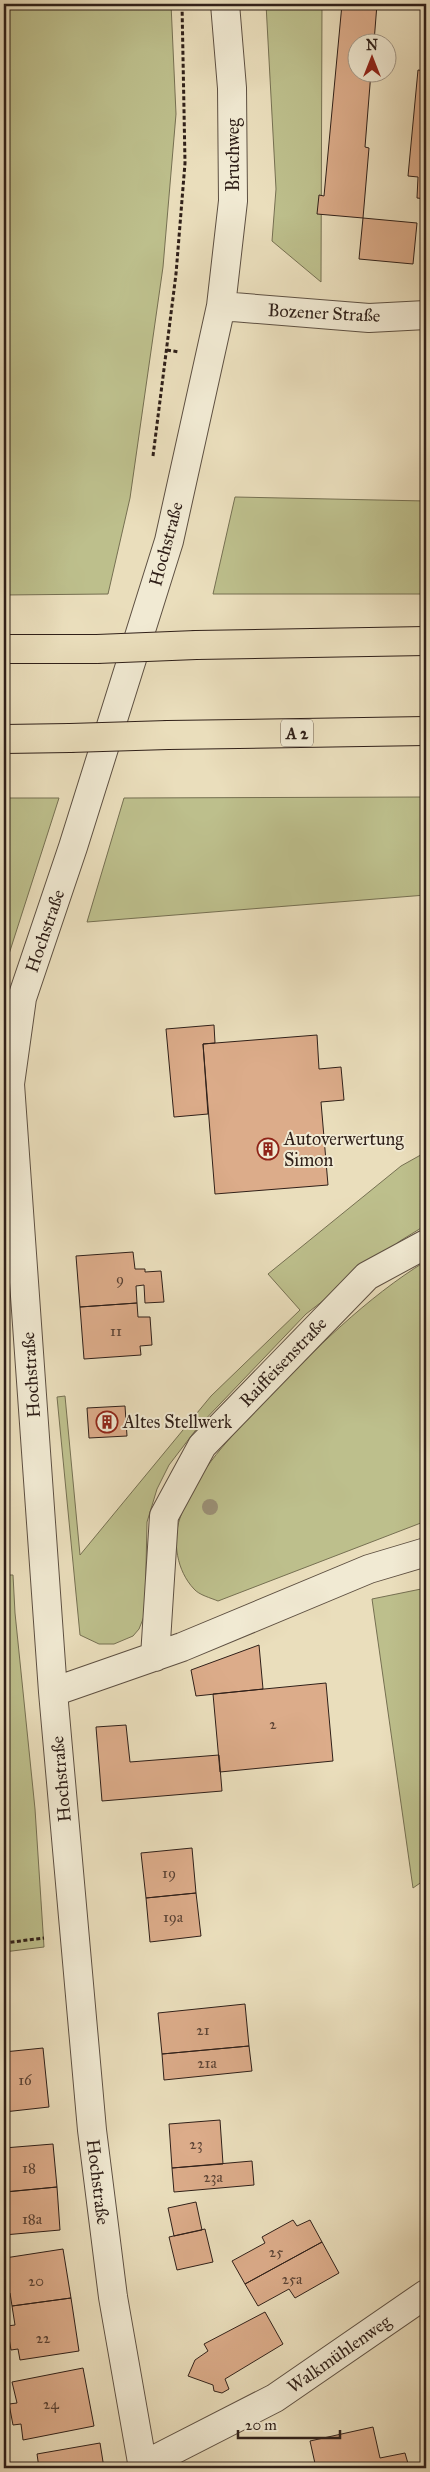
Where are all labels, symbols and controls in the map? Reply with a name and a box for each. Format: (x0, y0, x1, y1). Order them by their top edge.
north arrow (348, 32, 398, 82)
text: N (366, 37, 378, 54)
street label: Bruchweg (222, 118, 245, 192)
street label: Bozener Straße (267, 299, 381, 327)
street label: Hochstraße (144, 499, 188, 589)
road number: A 2 (281, 720, 313, 746)
street label: Hochstraße (21, 887, 69, 975)
place label: Autoverwertung Simon (283, 1128, 404, 1171)
building icon: Autoverwertung Simon (256, 1137, 280, 1161)
house number: 9 (116, 1270, 124, 1288)
street label: Raiffeisenstraße (235, 1313, 331, 1411)
house number: 11 (110, 1322, 122, 1340)
street label: Hochstraße (17, 1331, 45, 1419)
building icon: Altes Stellwerk (95, 1410, 119, 1434)
place label: Altes Stellwerk (122, 1411, 233, 1433)
house number: 2 (269, 1715, 277, 1733)
street label: Hochstraße (46, 1735, 76, 1823)
house number: 19 (162, 1864, 176, 1882)
house number: 19a (163, 1908, 184, 1926)
house number: 21 (196, 2021, 210, 2039)
house number: 21a (197, 2054, 217, 2072)
house number: 16 (18, 2071, 33, 2089)
house number: 23 (189, 2135, 203, 2153)
street label: Hochstraße (82, 2138, 114, 2226)
house number: 18 (22, 2159, 36, 2177)
house number: 23a (203, 2168, 224, 2186)
house number: 18a (22, 2210, 43, 2228)
house number: 25 (269, 2243, 283, 2261)
house number: 25a (282, 2270, 303, 2288)
house number: 20 (28, 2272, 44, 2290)
street label: Walkmühlenweg (283, 2310, 396, 2399)
house number: 22 (36, 2329, 51, 2347)
house number: 24 (43, 2395, 60, 2413)
scale bar (238, 2407, 340, 2439)
text: 20 m (245, 2416, 277, 2434)

